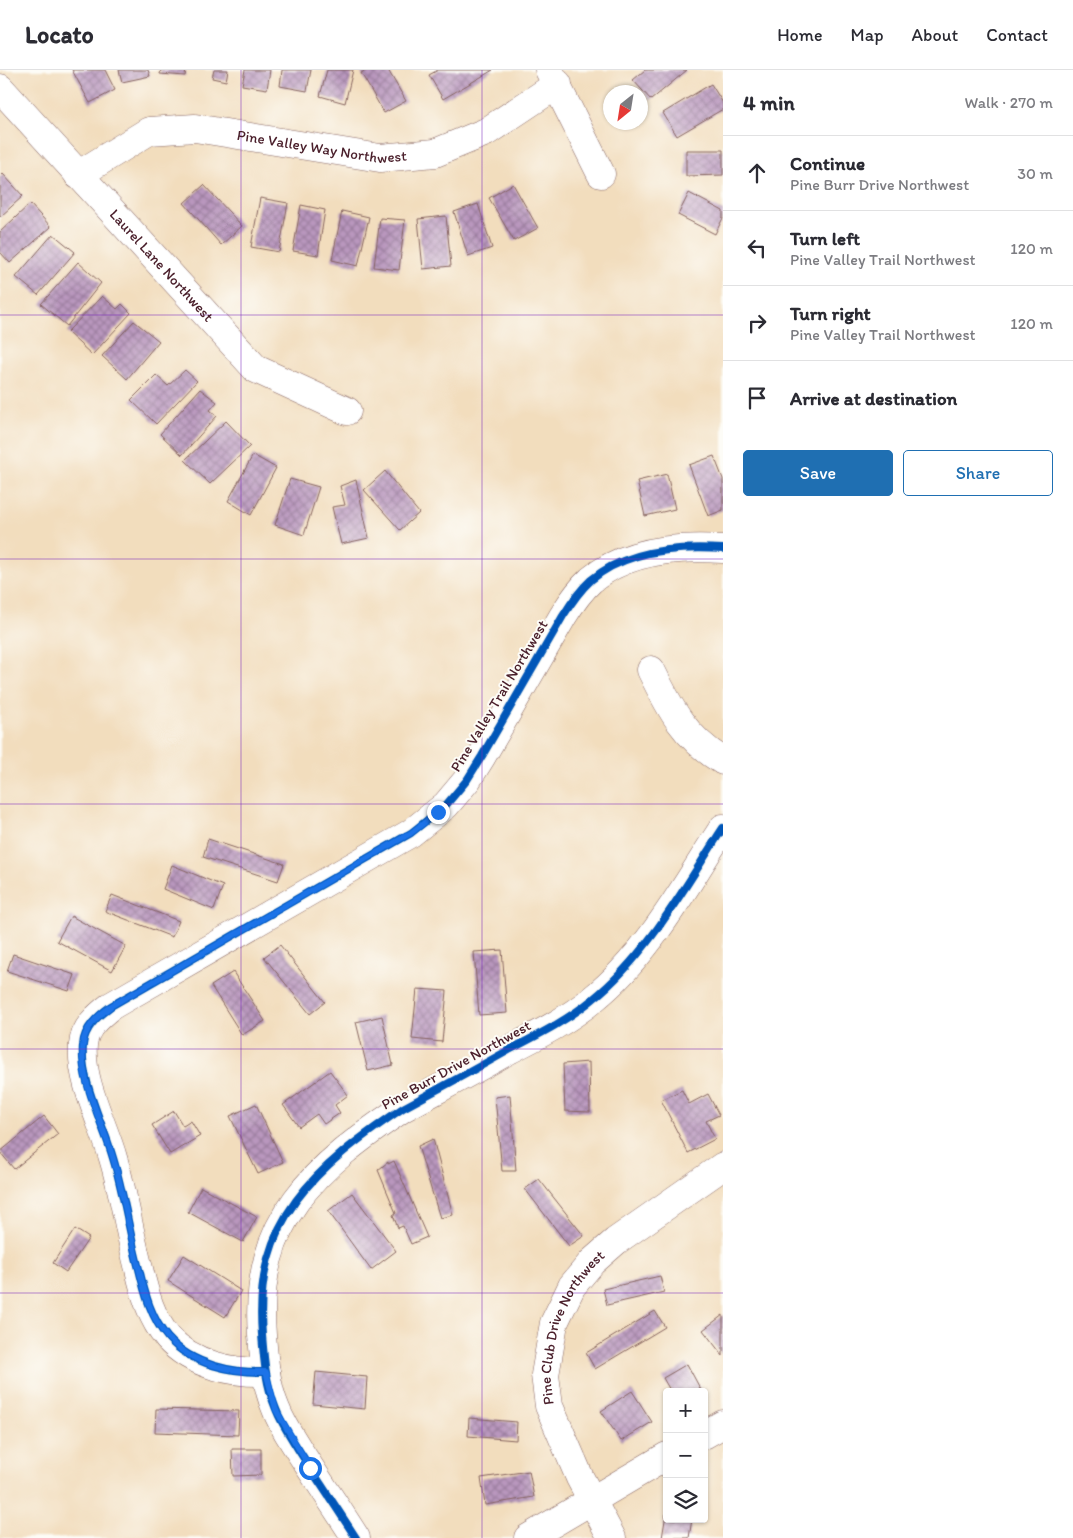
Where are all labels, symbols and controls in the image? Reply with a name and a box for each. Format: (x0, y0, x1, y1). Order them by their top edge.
text: Locato (25, 20, 94, 49)
text: Home (777, 24, 823, 46)
text: Map (851, 24, 884, 46)
text: About (912, 24, 958, 46)
text: Contact (986, 24, 1048, 46)
north arrow (603, 85, 648, 130)
text: 4 min (743, 90, 795, 115)
text: Walk · 270 m (965, 93, 1053, 112)
street label: Pine Valley Way Northwest (236, 126, 408, 167)
text: Continue (790, 152, 865, 175)
icon: ahead (743, 159, 771, 187)
text: 30 m (1017, 164, 1053, 183)
text: Pine Burr Drive Northwest (790, 175, 969, 194)
street label: Laurel Lane Northwest (106, 205, 218, 326)
text: Turn left (790, 227, 860, 250)
icon: left (743, 234, 771, 262)
text: 120 m (1010, 239, 1053, 258)
text: Pine Valley Trail Northwest (790, 250, 976, 269)
text: Turn right (790, 302, 871, 325)
icon: right (743, 309, 771, 337)
text: 120 m (1010, 314, 1053, 333)
text: Pine Valley Trail Northwest (790, 325, 976, 344)
icon: arrive (743, 384, 771, 412)
text: Arrive at destination (790, 387, 957, 410)
button: Save (743, 450, 893, 496)
button: Share (903, 450, 1053, 496)
street label: Pine Valley Trail Northwest (446, 617, 552, 775)
route end (427, 801, 450, 824)
street label: Pine Burr Drive Northwest (378, 1016, 534, 1114)
street label: Pine Club Drive Northwest (536, 1246, 608, 1406)
map controls (663, 1388, 708, 1523)
button: + (663, 1388, 708, 1433)
button: − (663, 1433, 708, 1478)
route start (299, 1457, 322, 1480)
button: layers (663, 1478, 708, 1523)

